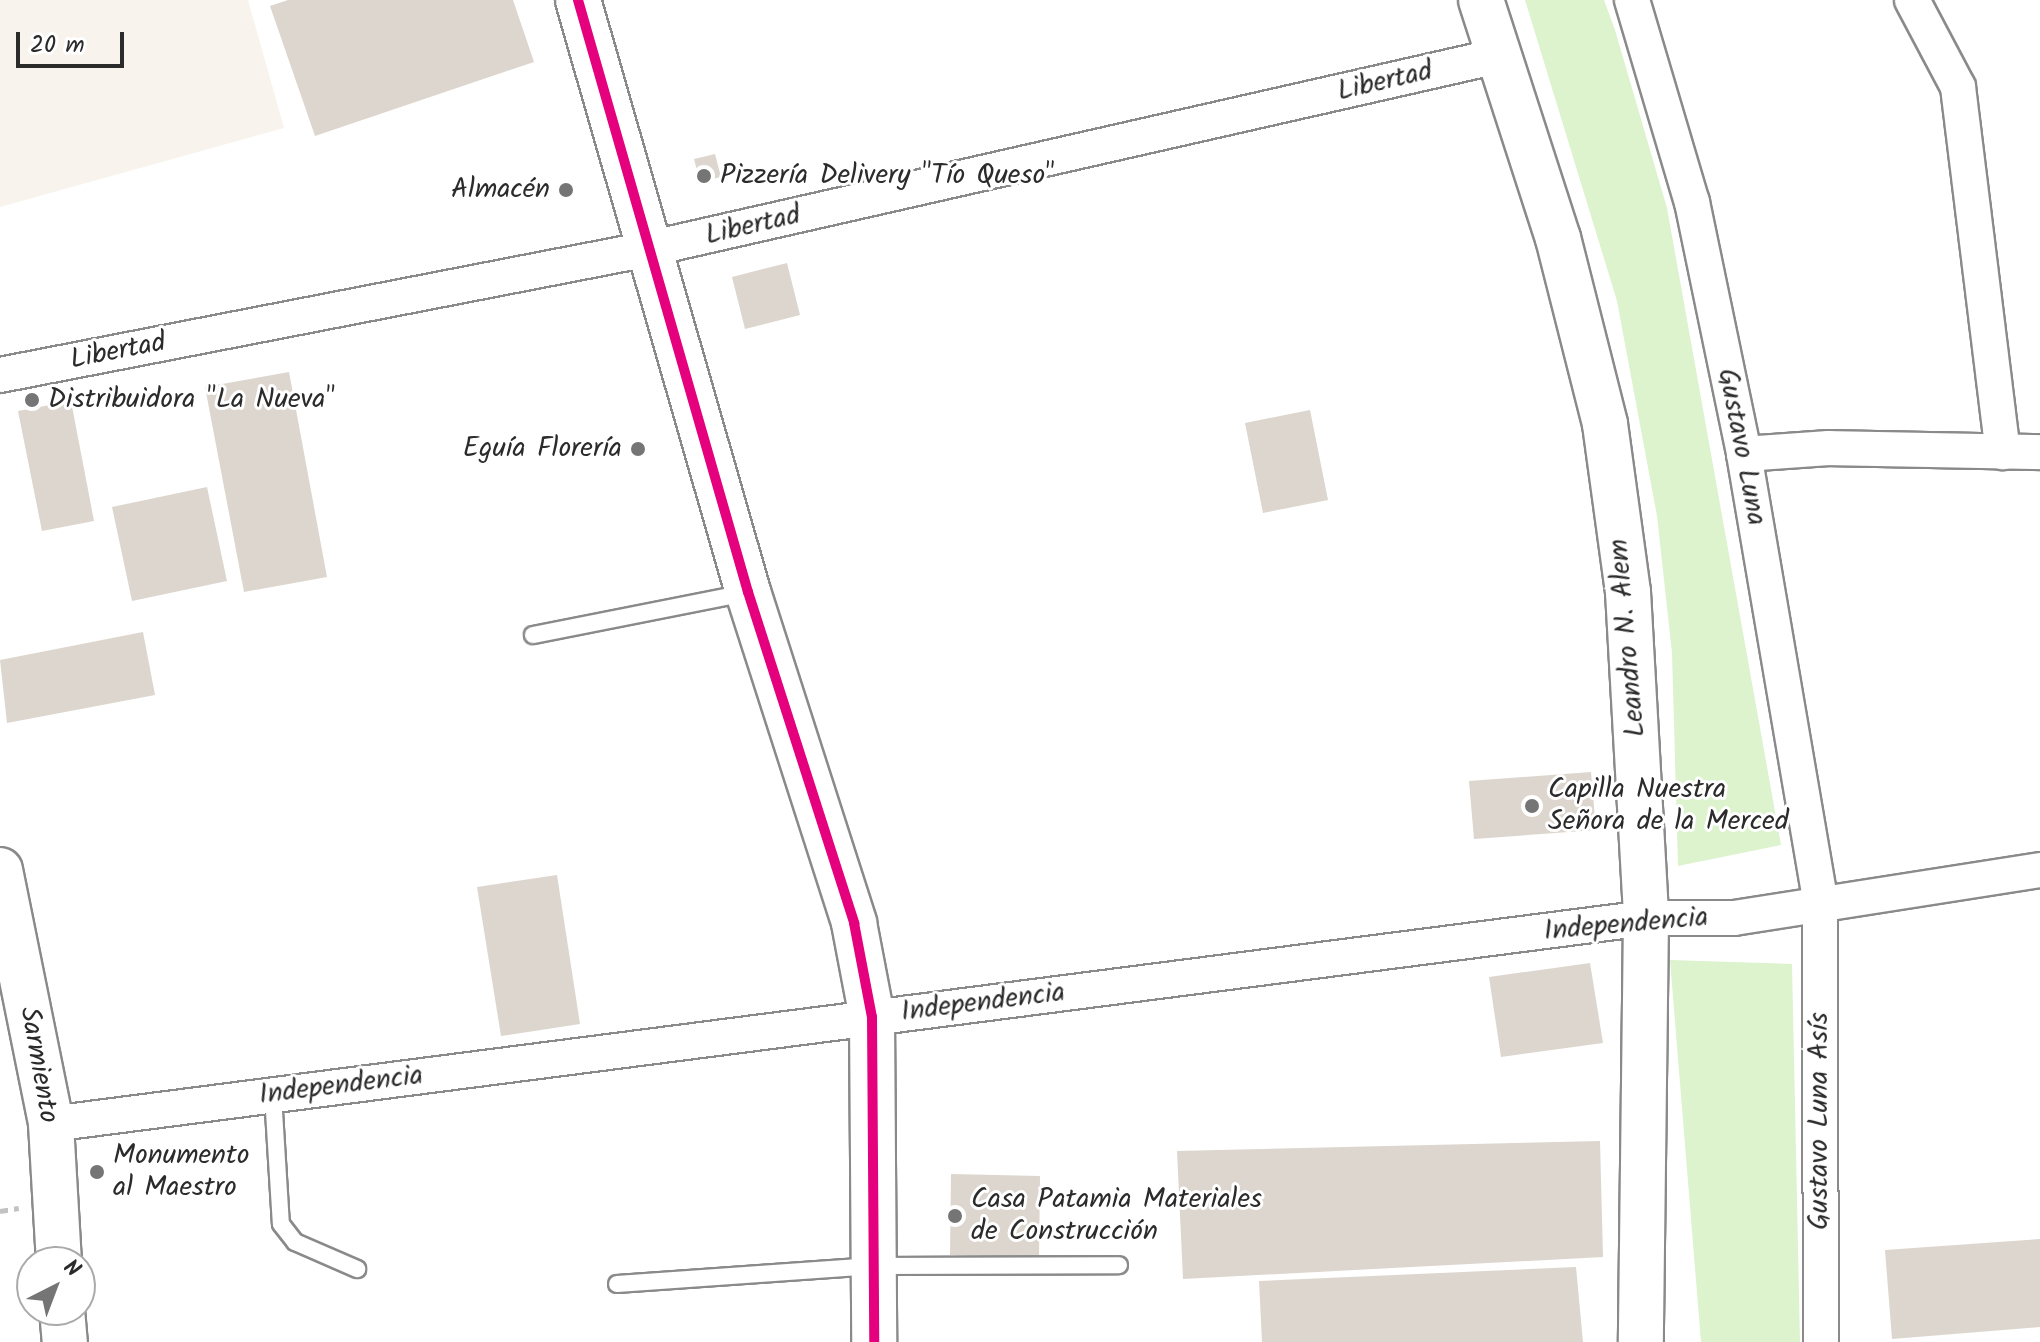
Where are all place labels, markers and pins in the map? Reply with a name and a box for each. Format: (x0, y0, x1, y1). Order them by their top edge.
place label: Pizzería Delivery "Tío Queso" (720, 159, 1054, 193)
marker: Pizzería Delivery "Tío Queso" (695, 167, 713, 185)
place label: Almacén (451, 173, 550, 207)
marker: Almacén (557, 181, 575, 199)
place label: Distribuidora "La Nueva" (48, 383, 335, 417)
marker: Distribuidora "La Nueva" (23, 391, 41, 409)
place label: Eguía Florería (463, 432, 622, 466)
marker: Eguía Florería (629, 440, 647, 458)
place label: Capilla Nuestra Señora de la Merced (1548, 773, 1789, 839)
marker: Capilla Nuestra Señora de la Merced (1523, 797, 1541, 815)
place label: Monumento al Maestro (113, 1139, 249, 1205)
marker: Monumento al Maestro (88, 1163, 106, 1181)
place label: Casa Patamia Materiales de Construcción (971, 1183, 1262, 1249)
marker: Casa Patamia Materiales de Construcción (946, 1207, 964, 1225)

